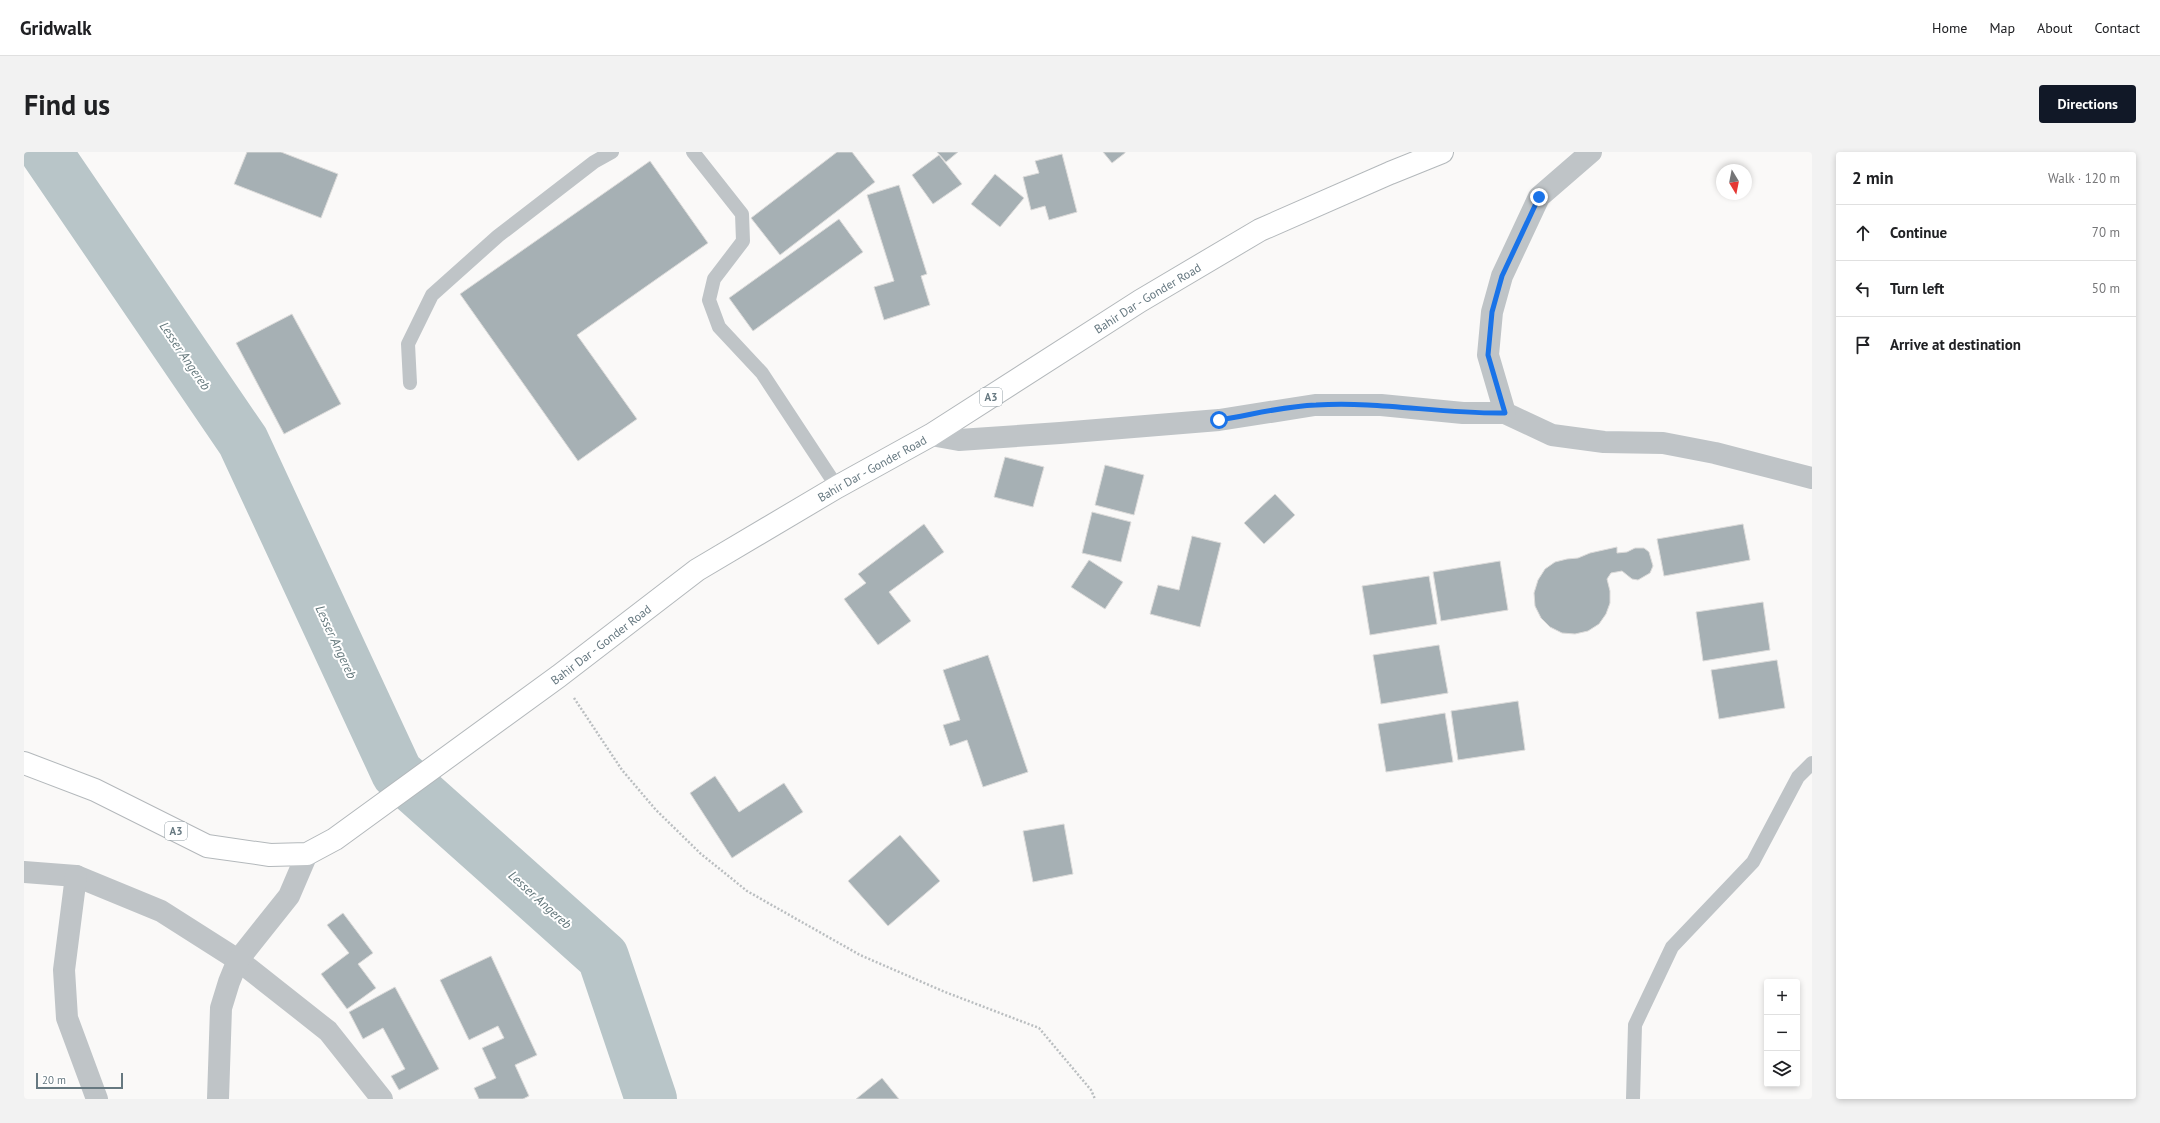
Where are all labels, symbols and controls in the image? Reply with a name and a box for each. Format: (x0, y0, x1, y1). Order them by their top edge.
text: Gridwalk (20, 16, 92, 40)
text: Home (1932, 19, 1967, 37)
text: Map (1989, 19, 2015, 37)
text: About (2037, 19, 2073, 37)
text: Contact (2095, 19, 2140, 37)
button: Directions (2039, 85, 2136, 123)
text: Find us (24, 86, 110, 123)
north arrow (1716, 164, 1752, 200)
text: 2 min (1852, 167, 1893, 189)
text: Walk · 120 m (2048, 170, 2120, 187)
route end (1530, 188, 1548, 206)
icon: ahead (1852, 222, 1874, 244)
text: Continue (1890, 223, 1947, 242)
text: 70 m (2092, 224, 2120, 241)
street label: Bahir Dar - Gonder Road (1091, 259, 1203, 336)
icon: left (1852, 278, 1874, 300)
text: Turn left (1890, 279, 1944, 298)
text: 50 m (2092, 280, 2120, 297)
water label: Lesser Angereb (156, 318, 214, 394)
icon: arrive (1852, 334, 1874, 356)
text: Arrive at destination (1890, 335, 2021, 354)
road number: A3 (980, 388, 1002, 406)
route start (1210, 411, 1228, 429)
street label: Bahir Dar - Gonder Road (815, 432, 929, 504)
street label: Bahir Dar - Gonder Road (547, 601, 654, 687)
water label: Lesser Angereb (312, 602, 361, 682)
road number: A3 (165, 822, 187, 840)
water label: Lesser Angereb (505, 867, 575, 933)
map controls (1764, 979, 1800, 1087)
button: + (1764, 979, 1800, 1015)
button: − (1764, 1015, 1800, 1051)
button: layers (1764, 1051, 1800, 1087)
scale bar (36, 1071, 123, 1090)
text: 20 m (42, 1073, 66, 1087)

